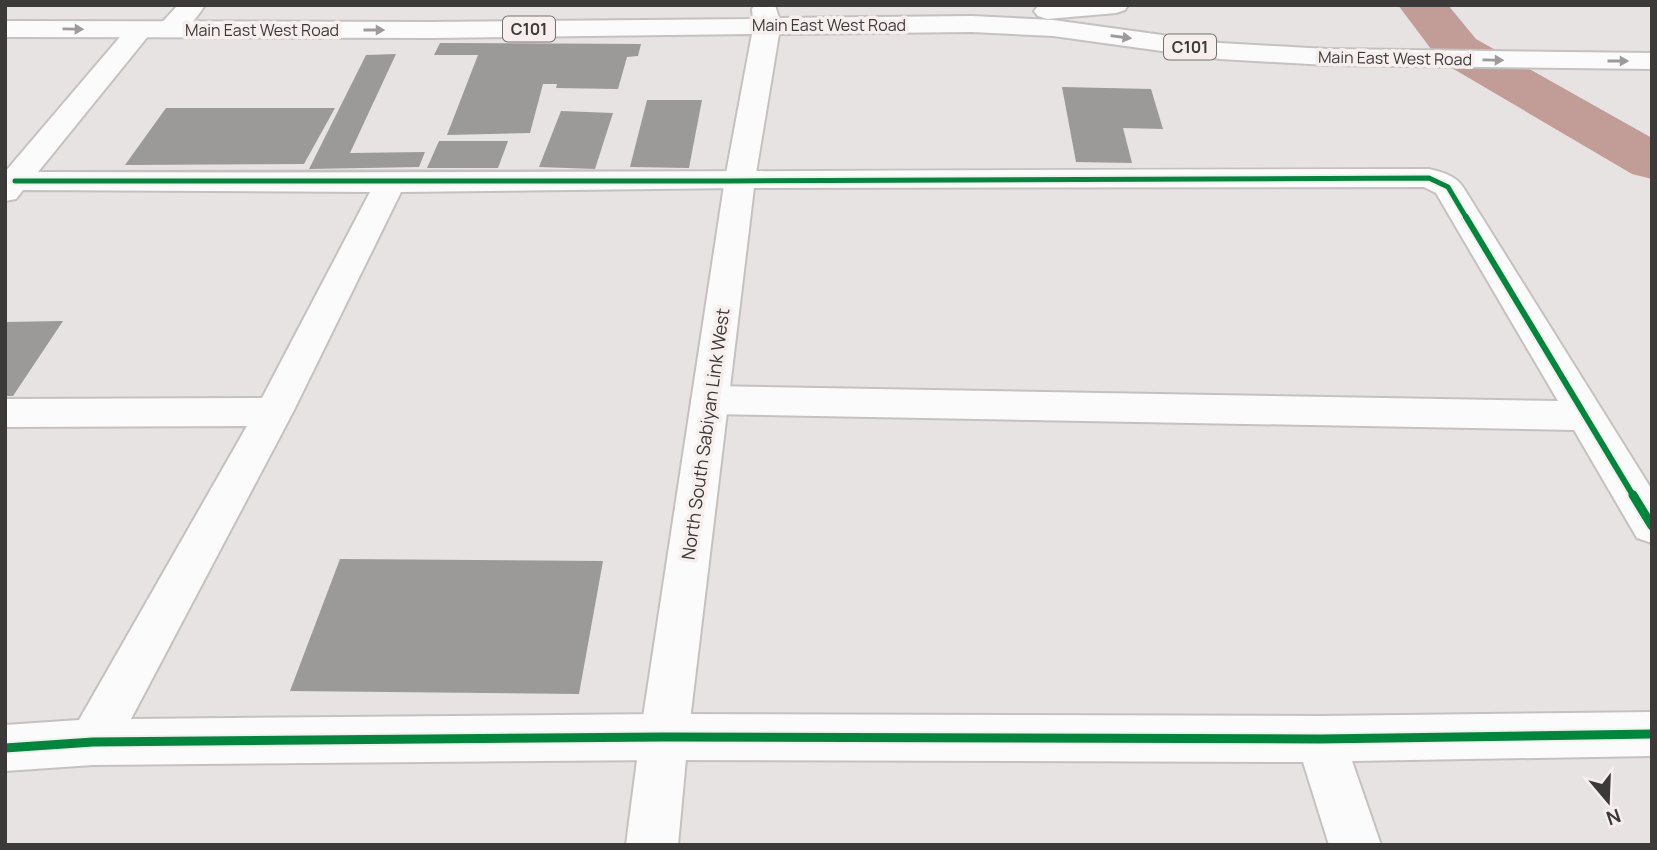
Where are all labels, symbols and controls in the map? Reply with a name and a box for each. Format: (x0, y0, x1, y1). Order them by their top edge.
street label: Main East West Road (752, 14, 906, 36)
road number: C101 (503, 17, 555, 42)
street label: Main East West Road (185, 19, 339, 41)
one-way arrow (63, 23, 85, 35)
one-way arrow (364, 24, 386, 36)
one-way arrow (1110, 32, 1132, 43)
road number: C101 (1164, 34, 1216, 60)
street label: Main East West Road (1318, 46, 1472, 70)
one-way arrow (1482, 54, 1504, 66)
one-way arrow (1608, 55, 1630, 67)
street label: North South Sabiyan Link West (675, 307, 735, 561)
north arrow (1573, 766, 1643, 836)
text: N (1603, 803, 1624, 832)

